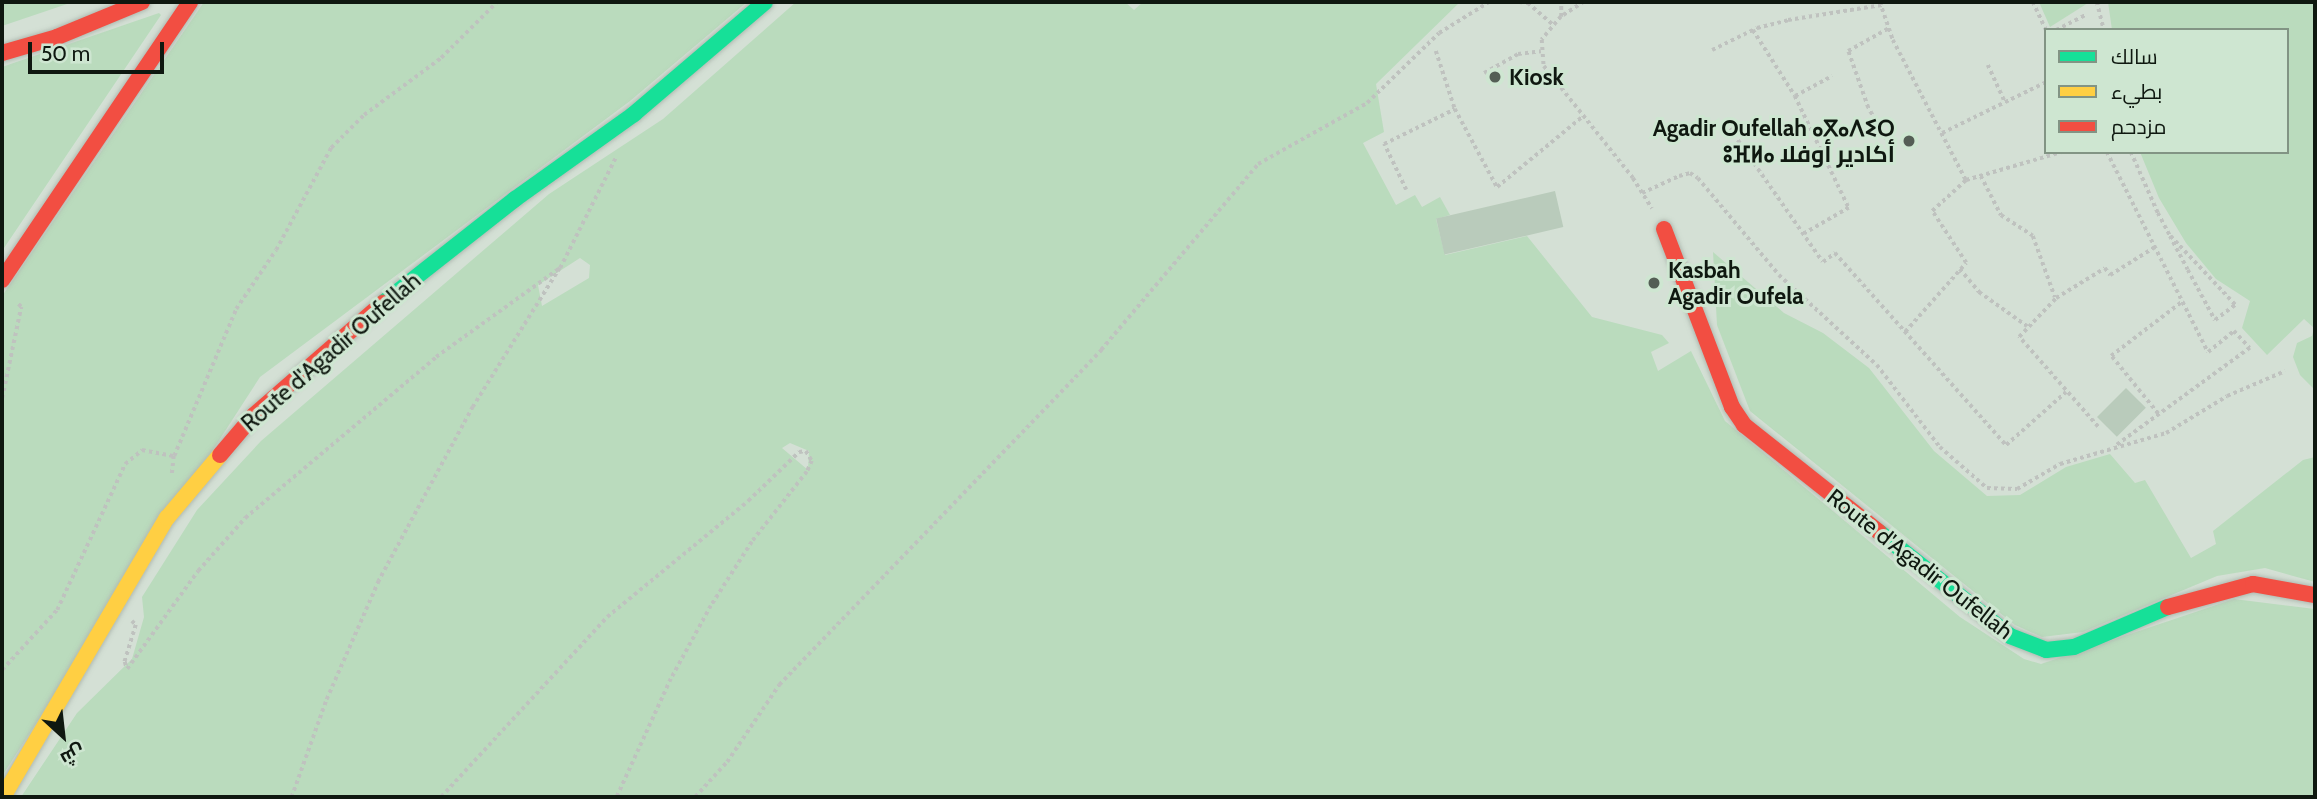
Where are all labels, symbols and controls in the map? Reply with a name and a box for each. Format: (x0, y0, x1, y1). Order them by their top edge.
scale bar (32, 28, 168, 72)
legend (2044, 28, 2289, 154)
text: 50 m (41, 41, 90, 66)
text: سالك (2111, 44, 2158, 69)
place label: Kiosk (1509, 63, 1564, 91)
marker: Kiosk (1487, 69, 1503, 85)
text: بطيء (2111, 79, 2162, 104)
place label: Agadir Oufellah ⴰⴳⴰⴷⵉⵔ ⵓⴼⵍⴰ أكادير أوفلا (1653, 114, 1895, 168)
text: مزدحم (2111, 114, 2166, 139)
marker: Agadir Oufellah ⴰⴳⴰⴷⵉⵔ ⵓⴼⵍⴰ أكادير أوفلا (1901, 133, 1917, 149)
place label: Kasbah Agadir Oufela (1668, 256, 1804, 310)
street label: Route d'Agadir Oufellah (236, 267, 426, 437)
marker: Kasbah Agadir Oufela (1646, 275, 1662, 291)
street label: Route d'Agadir Oufellah (1822, 483, 2018, 645)
north arrow (28, 701, 98, 771)
text: ش (57, 739, 89, 771)

